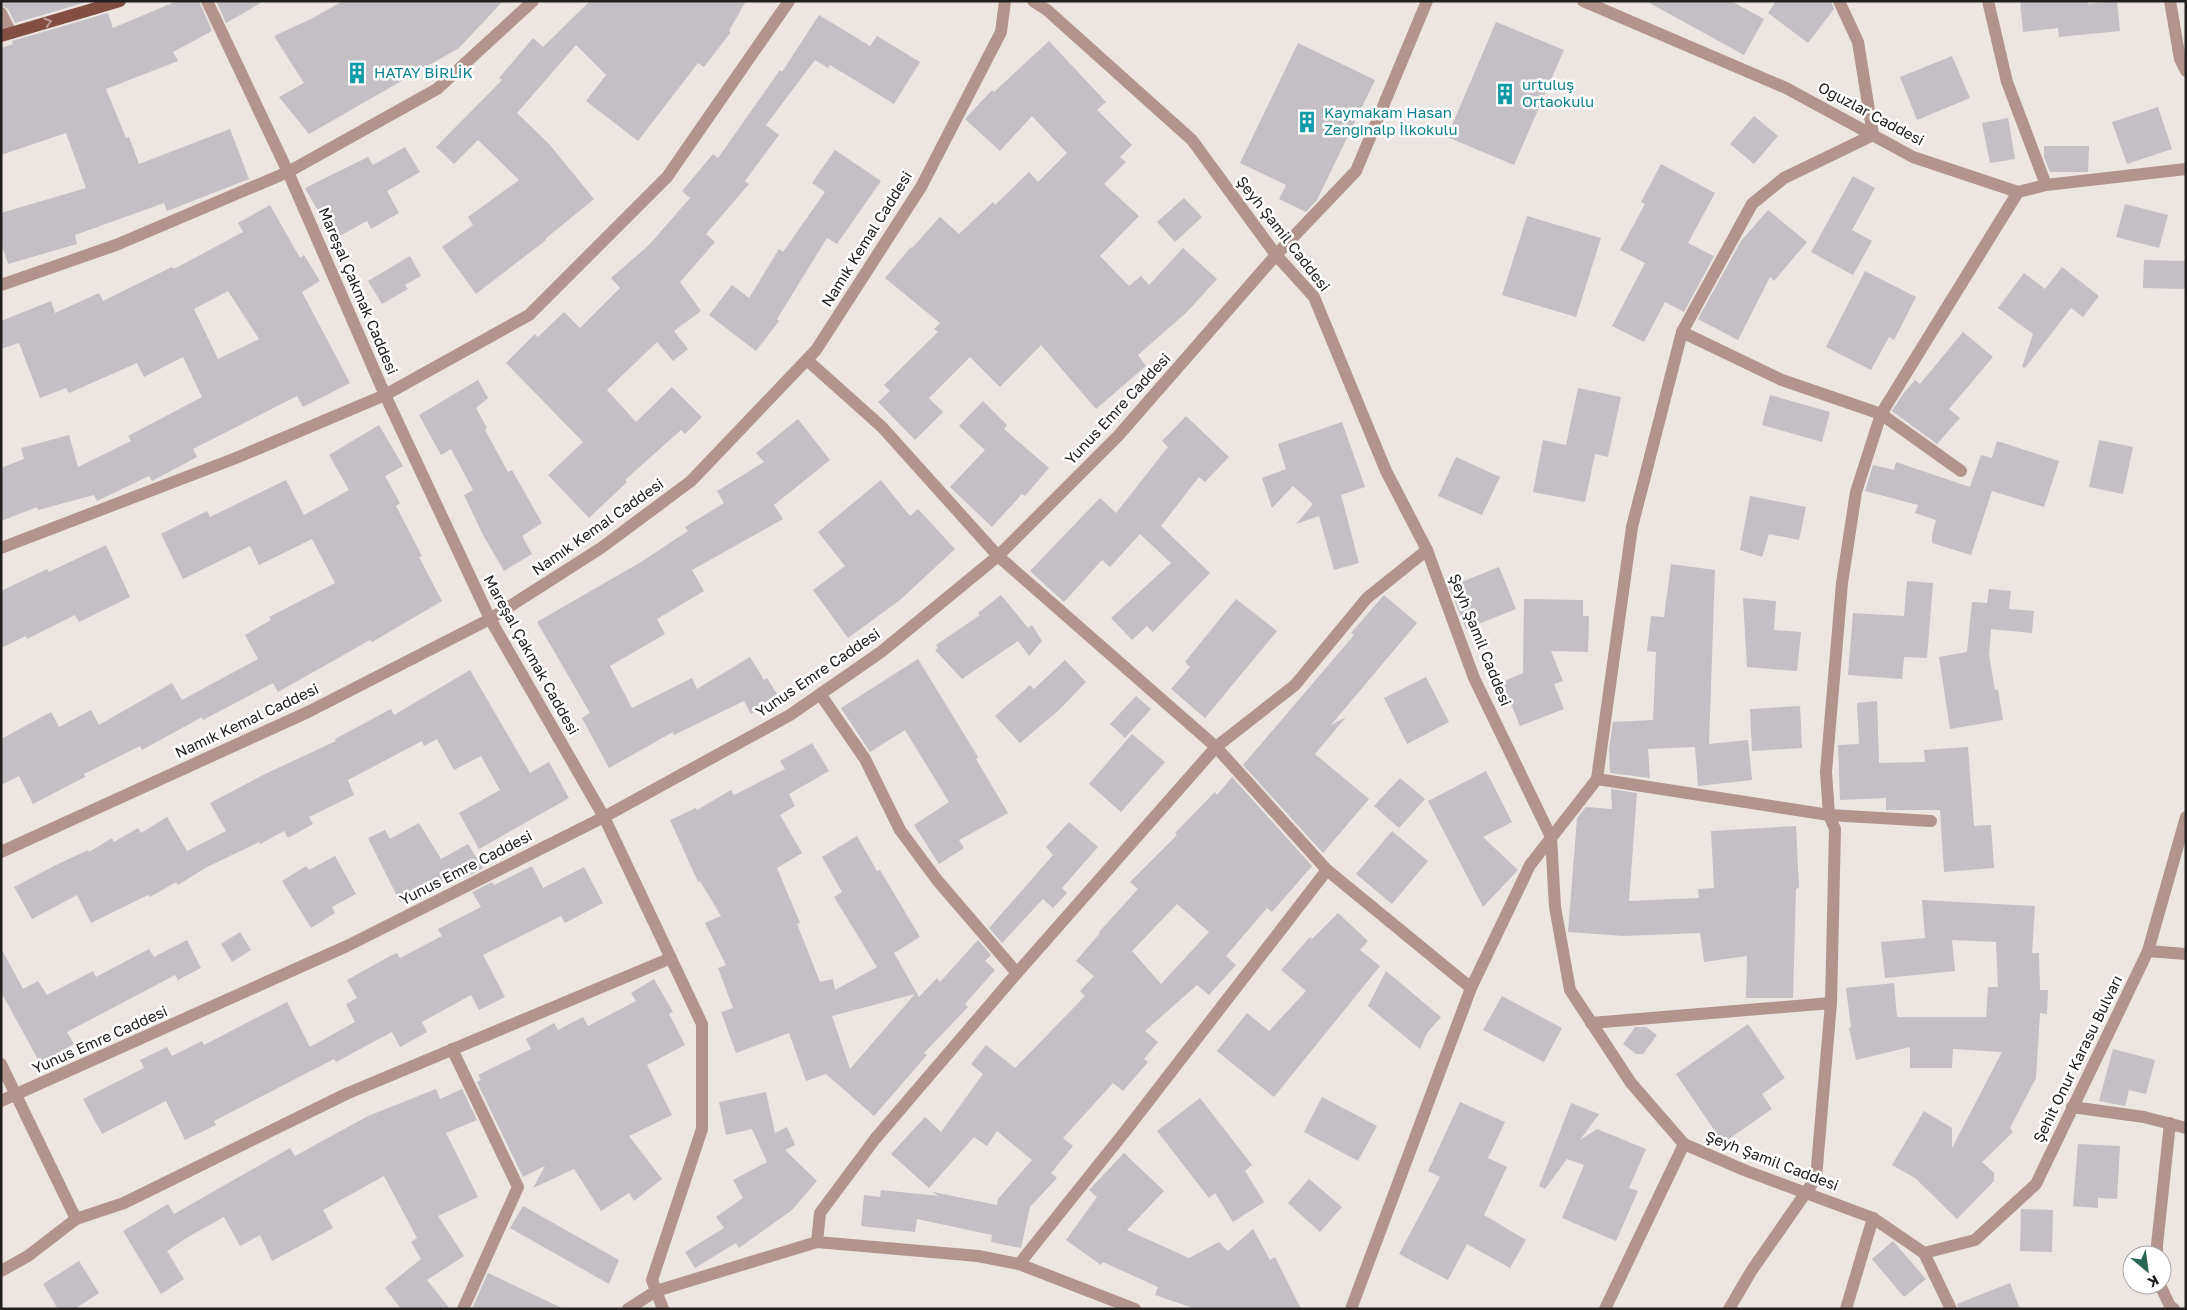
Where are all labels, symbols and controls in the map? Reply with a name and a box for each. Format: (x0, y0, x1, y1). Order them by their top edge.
one-way arrow (44, 18, 52, 28)
building icon: HATAY BİRLİK (344, 60, 370, 86)
place label: HATAY BİRLİK (374, 63, 473, 81)
place label: urtuluş Ortaokulu (1522, 75, 1594, 110)
street label: Oğuzlar Caddesi (1815, 78, 1928, 149)
building icon: urtuluş Ortaokulu (1492, 81, 1518, 107)
place label: Kaymakam Hasan Zenginalp İlkokulu (1324, 103, 1457, 138)
building icon: Kaymakam Hasan Zenginalp İlkokulu (1294, 109, 1320, 135)
street label: Namık Kemal Caddesi (817, 167, 915, 309)
street label: Şeyh Şamil Caddesi (1233, 172, 1334, 295)
street label: Mareşal Çakmak Caddesi (316, 204, 402, 377)
street label: Yunus Emre Caddesi (1061, 349, 1174, 468)
street label: Namık Kemal Caddesi (528, 474, 667, 578)
street label: Şeyh Şamil Caddesi (1446, 571, 1516, 708)
street label: Mareşal Çakmak Caddesi (480, 572, 583, 737)
street label: Yunus Emre Caddesi (752, 624, 883, 720)
street label: Namık Kemal Caddesi (172, 679, 321, 761)
street label: Yunus Emre Caddesi (396, 826, 535, 908)
street label: Şehit Onur Karasu Bulvarı (2029, 972, 2125, 1145)
street label: Yunus Emre Caddesi (29, 1001, 170, 1077)
street label: Şeyh Şamil Caddesi (1703, 1126, 1841, 1194)
north arrow (2122, 1245, 2172, 1295)
text: K (2145, 1272, 2162, 1292)

